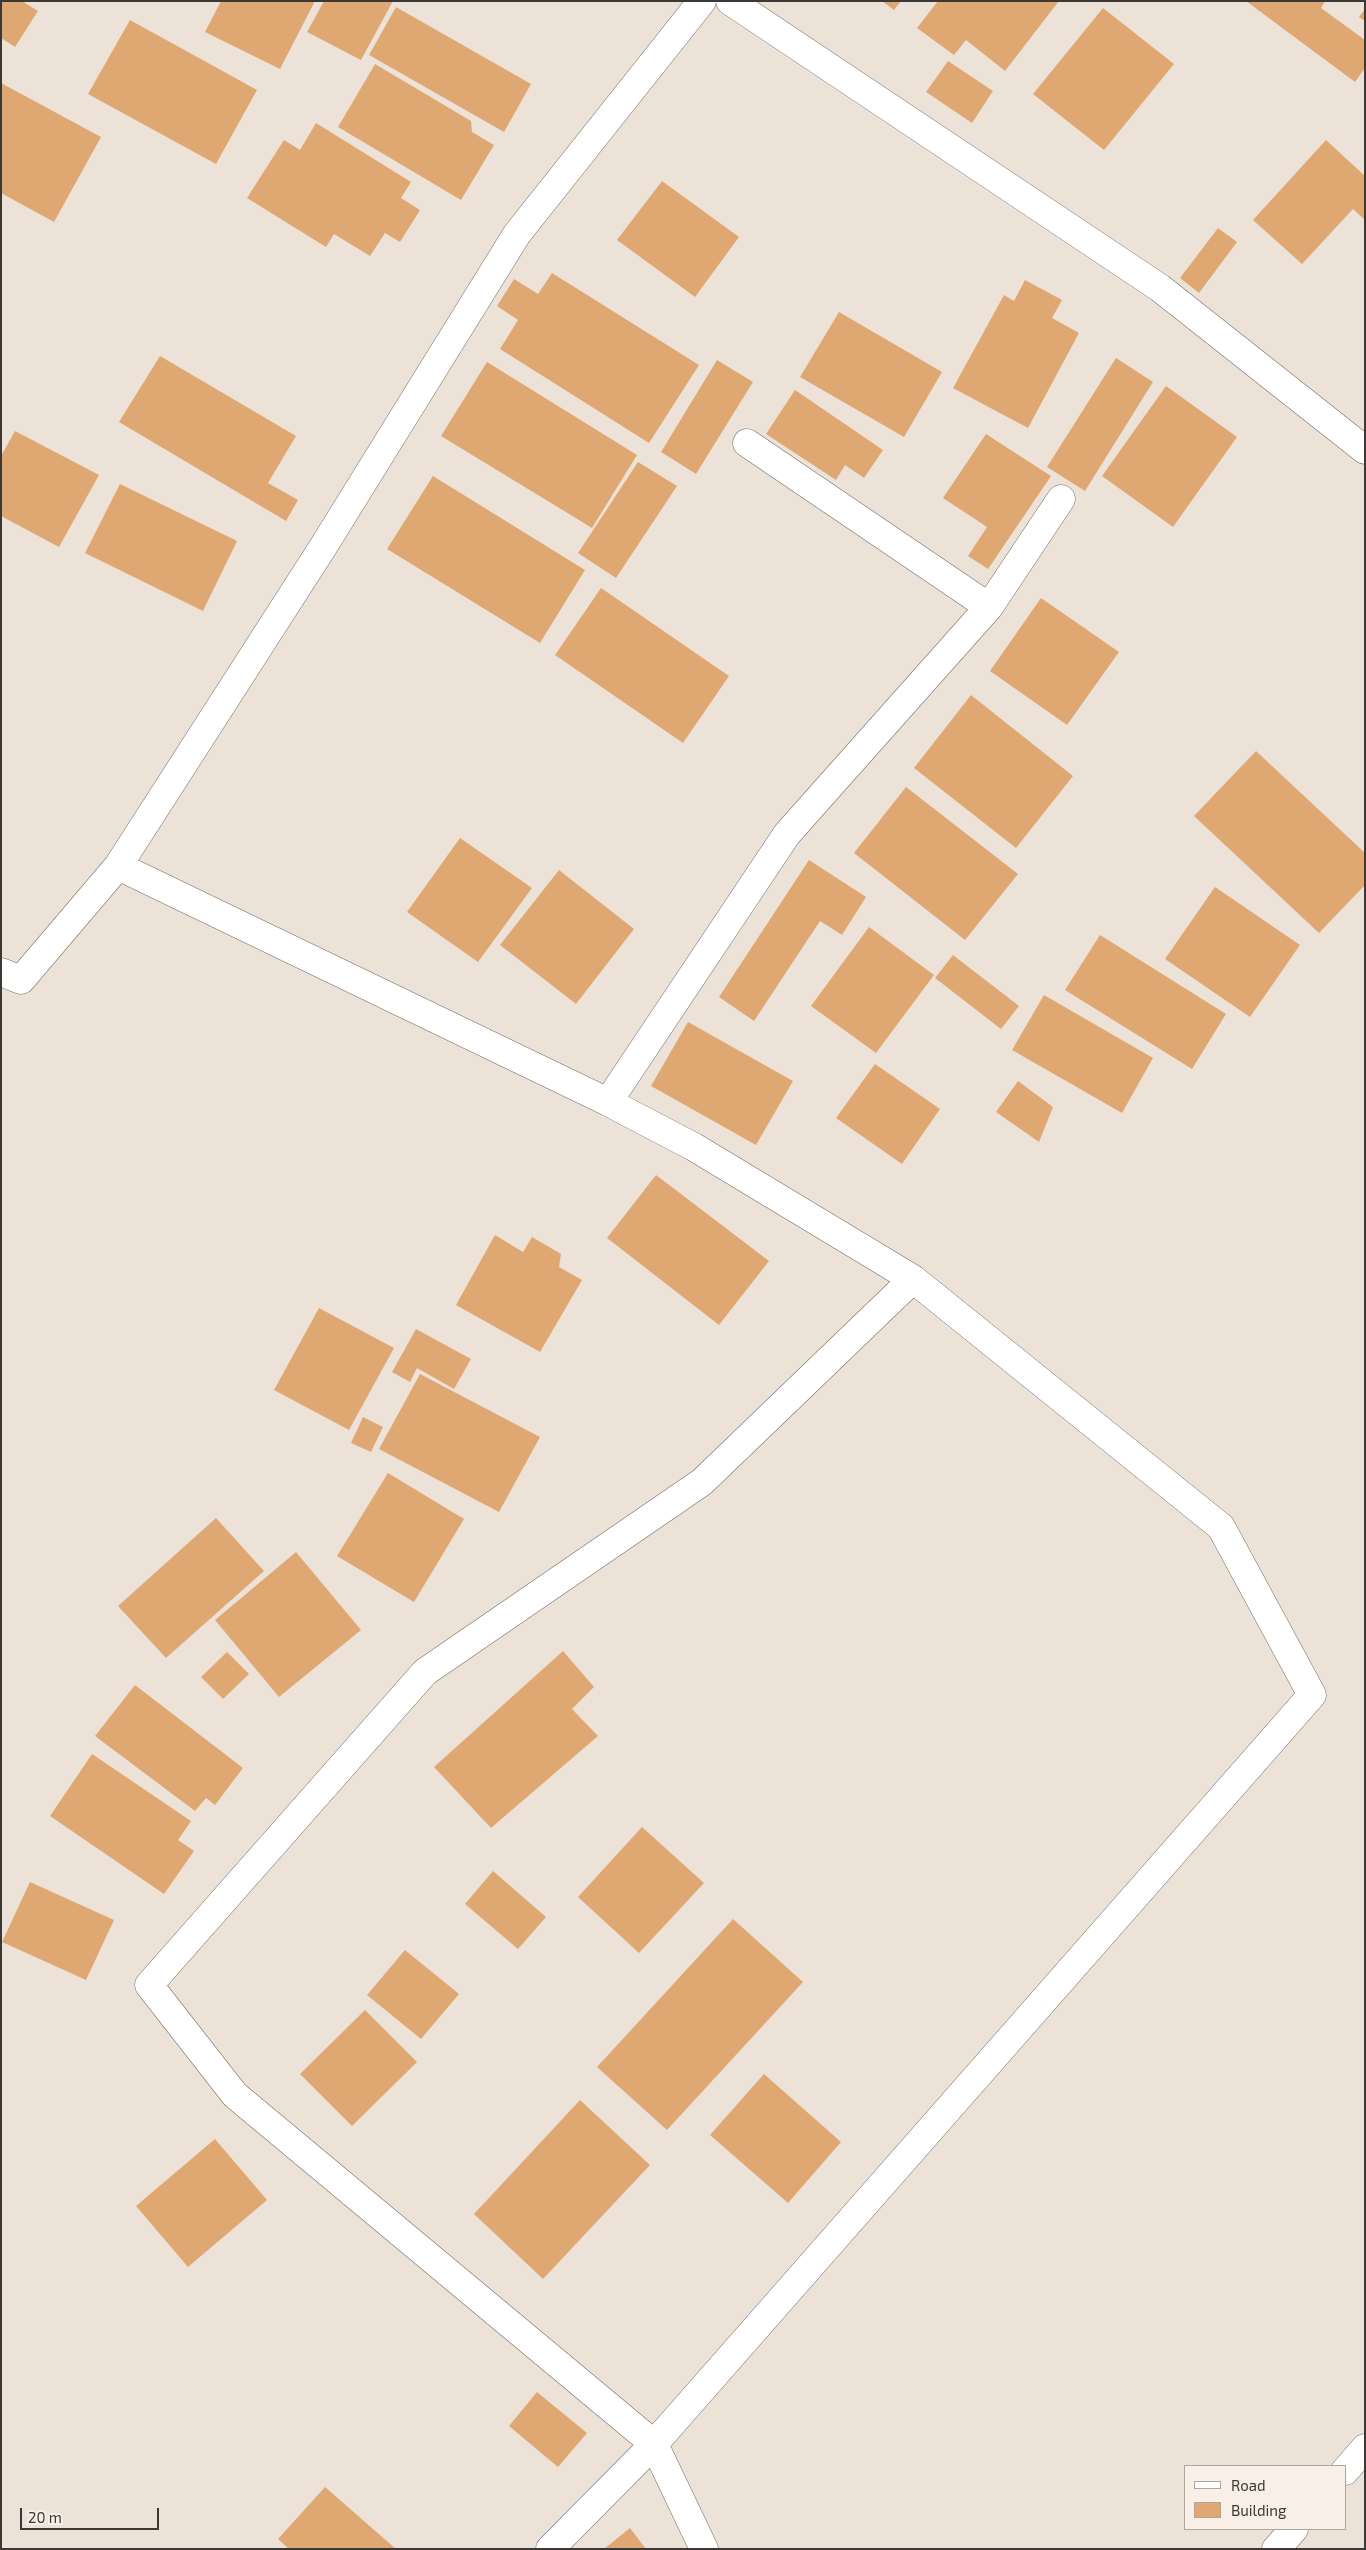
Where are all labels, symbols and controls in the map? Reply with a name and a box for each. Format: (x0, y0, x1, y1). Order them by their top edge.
legend (1184, 2465, 1346, 2530)
text: Road (1231, 2476, 1266, 2494)
scale bar (22, 2498, 161, 2530)
text: Building (1231, 2501, 1286, 2519)
text: 20 m (28, 2508, 62, 2526)

